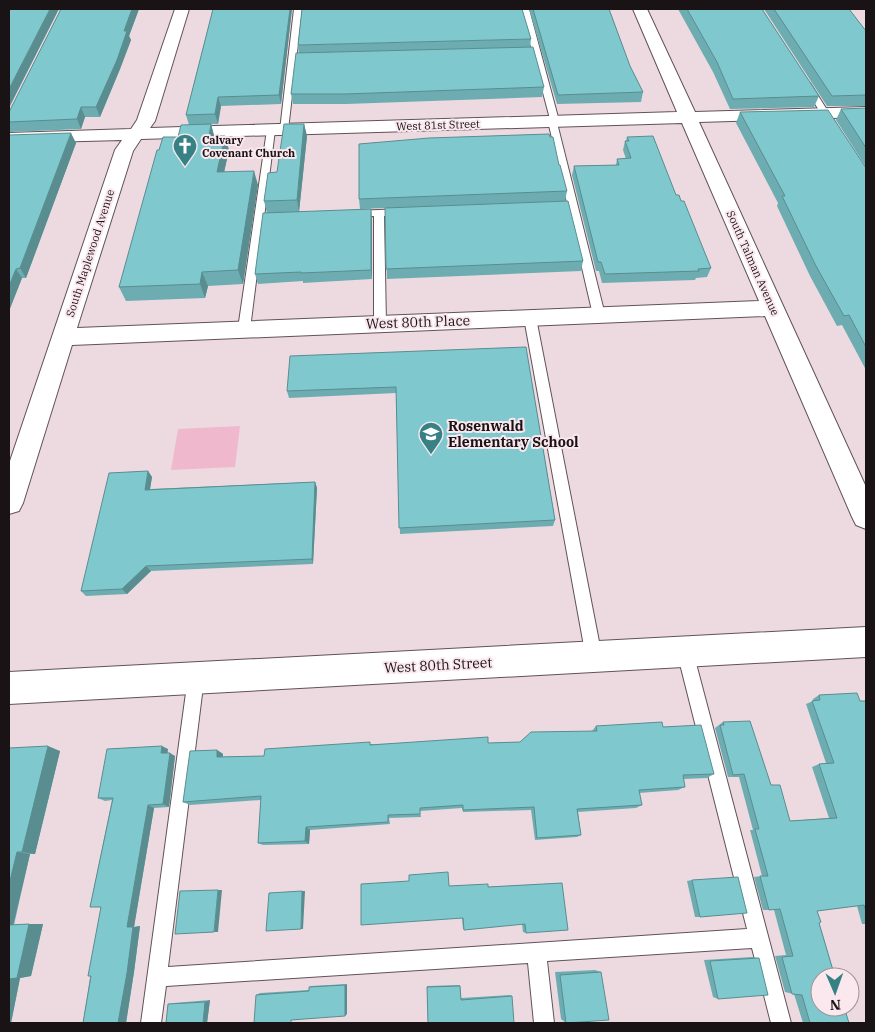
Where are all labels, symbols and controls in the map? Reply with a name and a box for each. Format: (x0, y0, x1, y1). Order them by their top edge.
street label: West 81st Street (396, 117, 480, 133)
church icon: Calvary Covenant Church (172, 133, 198, 167)
place label: Calvary Covenant Church (202, 133, 295, 160)
street label: South Maplewood Avenue (63, 187, 117, 319)
street label: South Talman Avenue (724, 208, 783, 318)
street label: West 80th Place (366, 311, 470, 333)
place label: Rosenwald Elementary School (448, 417, 579, 451)
school or university icon: Rosenwald Elementary School (418, 421, 444, 455)
street label: West 80th Street (383, 653, 493, 677)
north arrow (810, 967, 860, 1017)
text: N (830, 996, 841, 1014)

